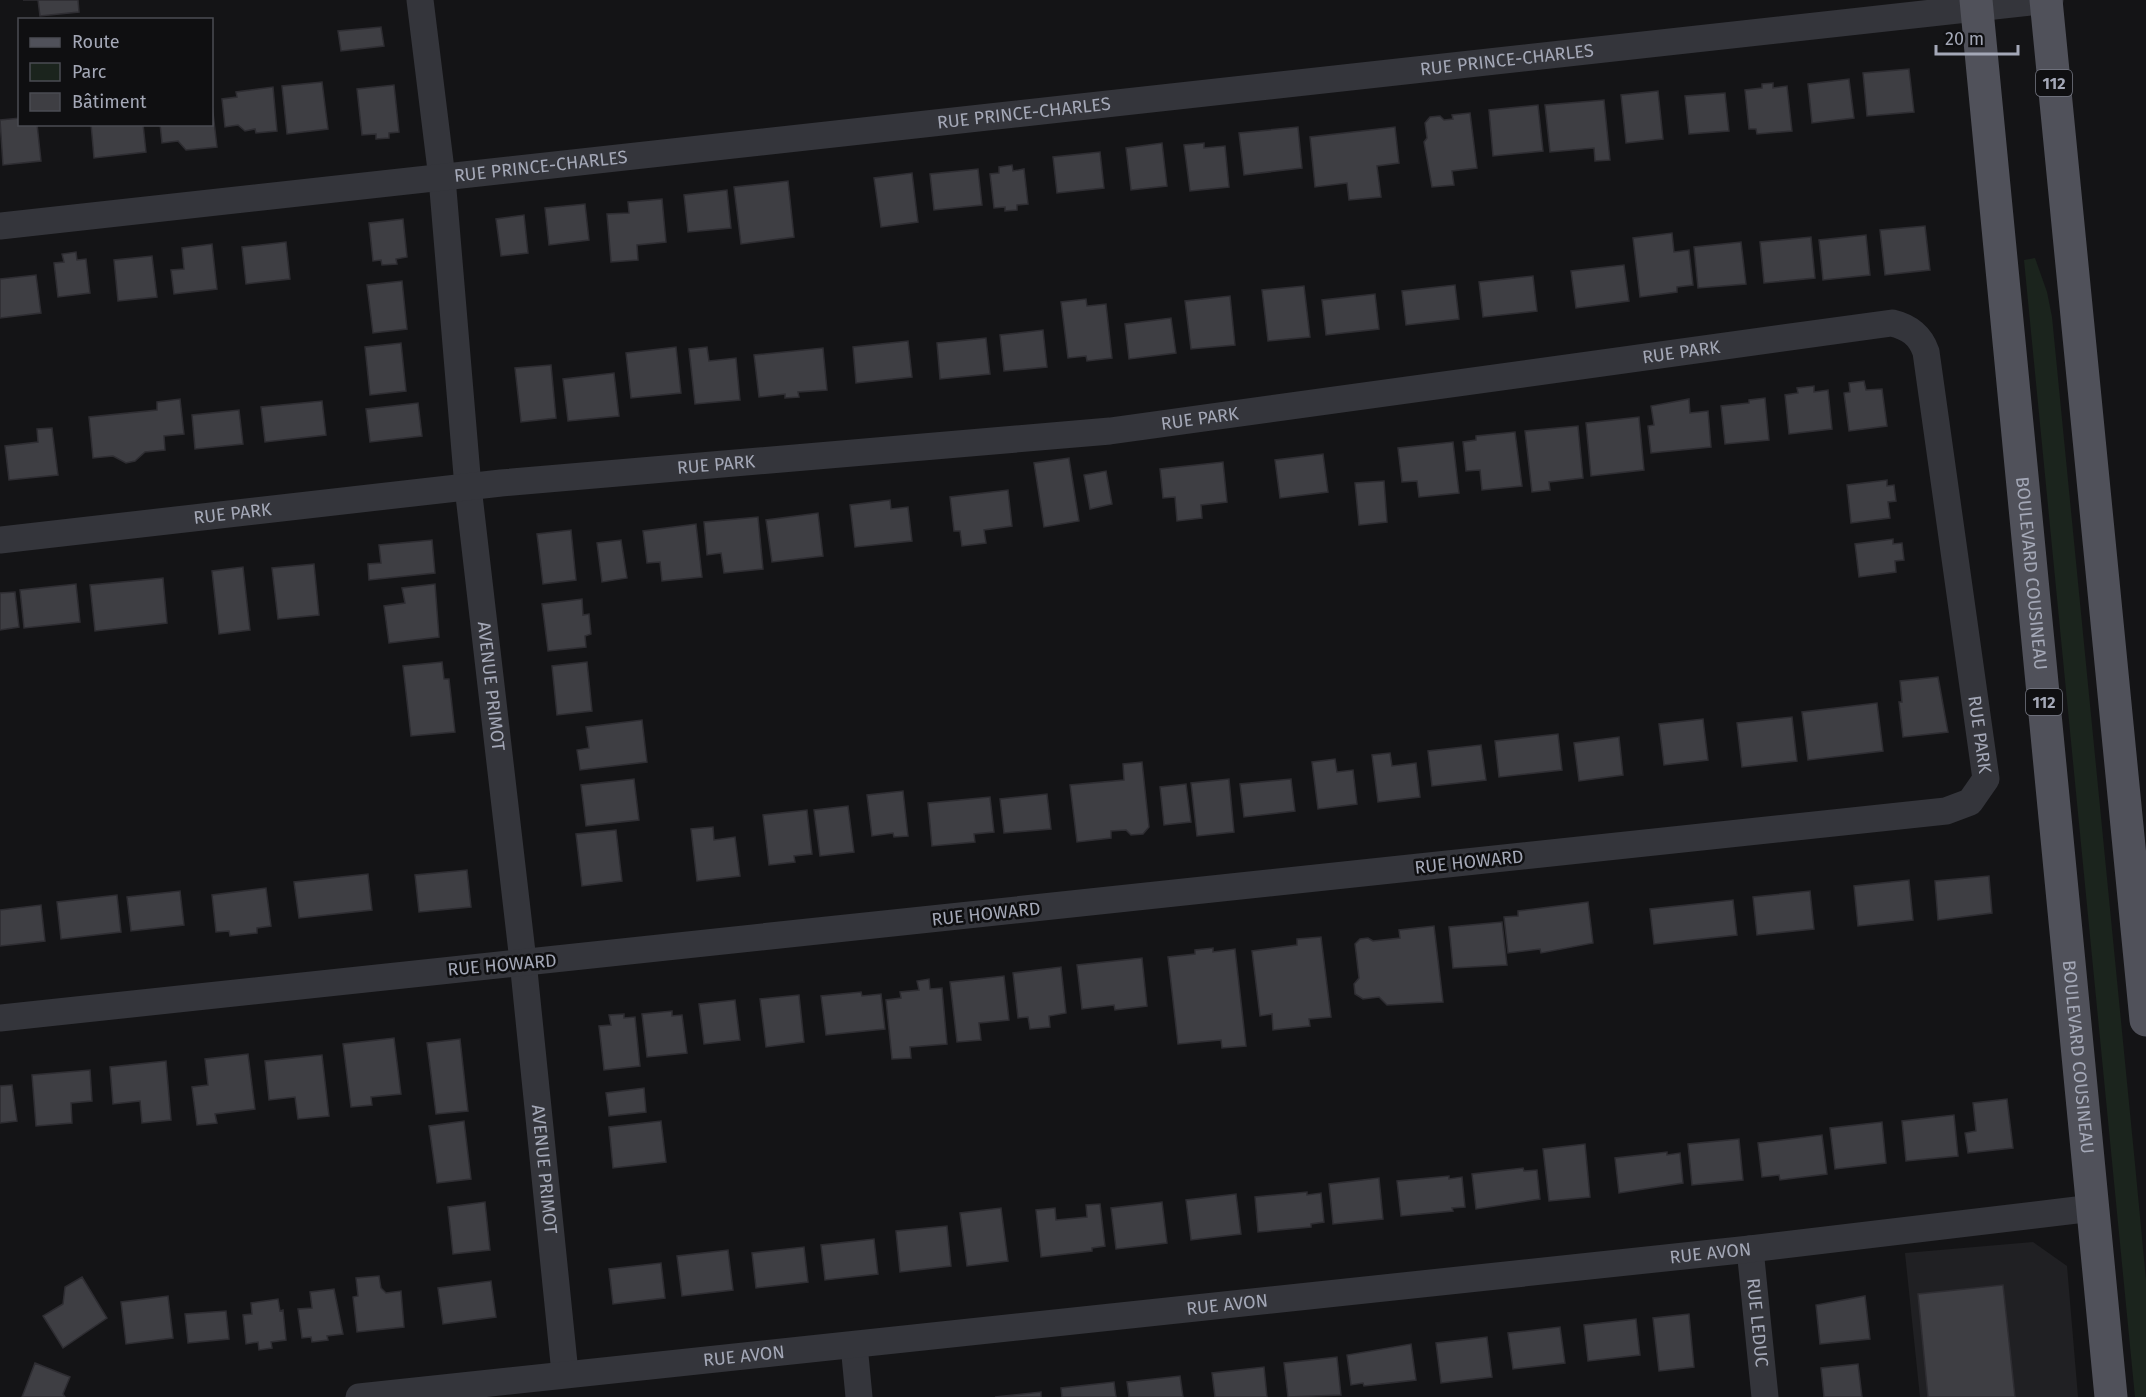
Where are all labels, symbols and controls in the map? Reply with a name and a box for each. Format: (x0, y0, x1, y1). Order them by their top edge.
legend (18, 18, 213, 126)
scale bar (1936, 18, 2018, 56)
text: 20 m (1945, 28, 1984, 50)
text: Route (72, 31, 120, 53)
street label: RUE PRINCE-CHARLES (1419, 39, 1595, 80)
text: Parc (72, 61, 107, 83)
road number: 112 (2036, 70, 2072, 96)
text: Bâtiment (72, 91, 147, 113)
street label: RUE PRINCE-CHARLES (936, 93, 1112, 134)
street label: RUE PRINCE-CHARLES (453, 146, 629, 187)
street label: RUE PARK (1641, 336, 1722, 368)
street label: RUE PARK (1159, 402, 1240, 435)
street label: RUE PARK (676, 450, 756, 479)
street label: BOULEVARD COUSINEAU (2011, 476, 2052, 671)
street label: RUE PARK (192, 498, 273, 529)
street label: AVENUE PRIMOT (473, 620, 510, 753)
road number: 112 (2026, 689, 2062, 715)
street label: RUE PARK (1963, 694, 1996, 775)
street label: RUE HOWARD (1413, 845, 1525, 879)
street label: RUE HOWARD (930, 897, 1042, 931)
street label: RUE HOWARD (447, 949, 557, 981)
street label: BOULEVARD COUSINEAU (2058, 959, 2098, 1155)
street label: AVENUE PRIMOT (527, 1104, 562, 1236)
street label: RUE AVON (1669, 1238, 1752, 1268)
street label: RUE LEDUC (1742, 1277, 1773, 1368)
street label: RUE AVON (1185, 1289, 1269, 1320)
street label: RUE AVON (702, 1341, 786, 1371)

